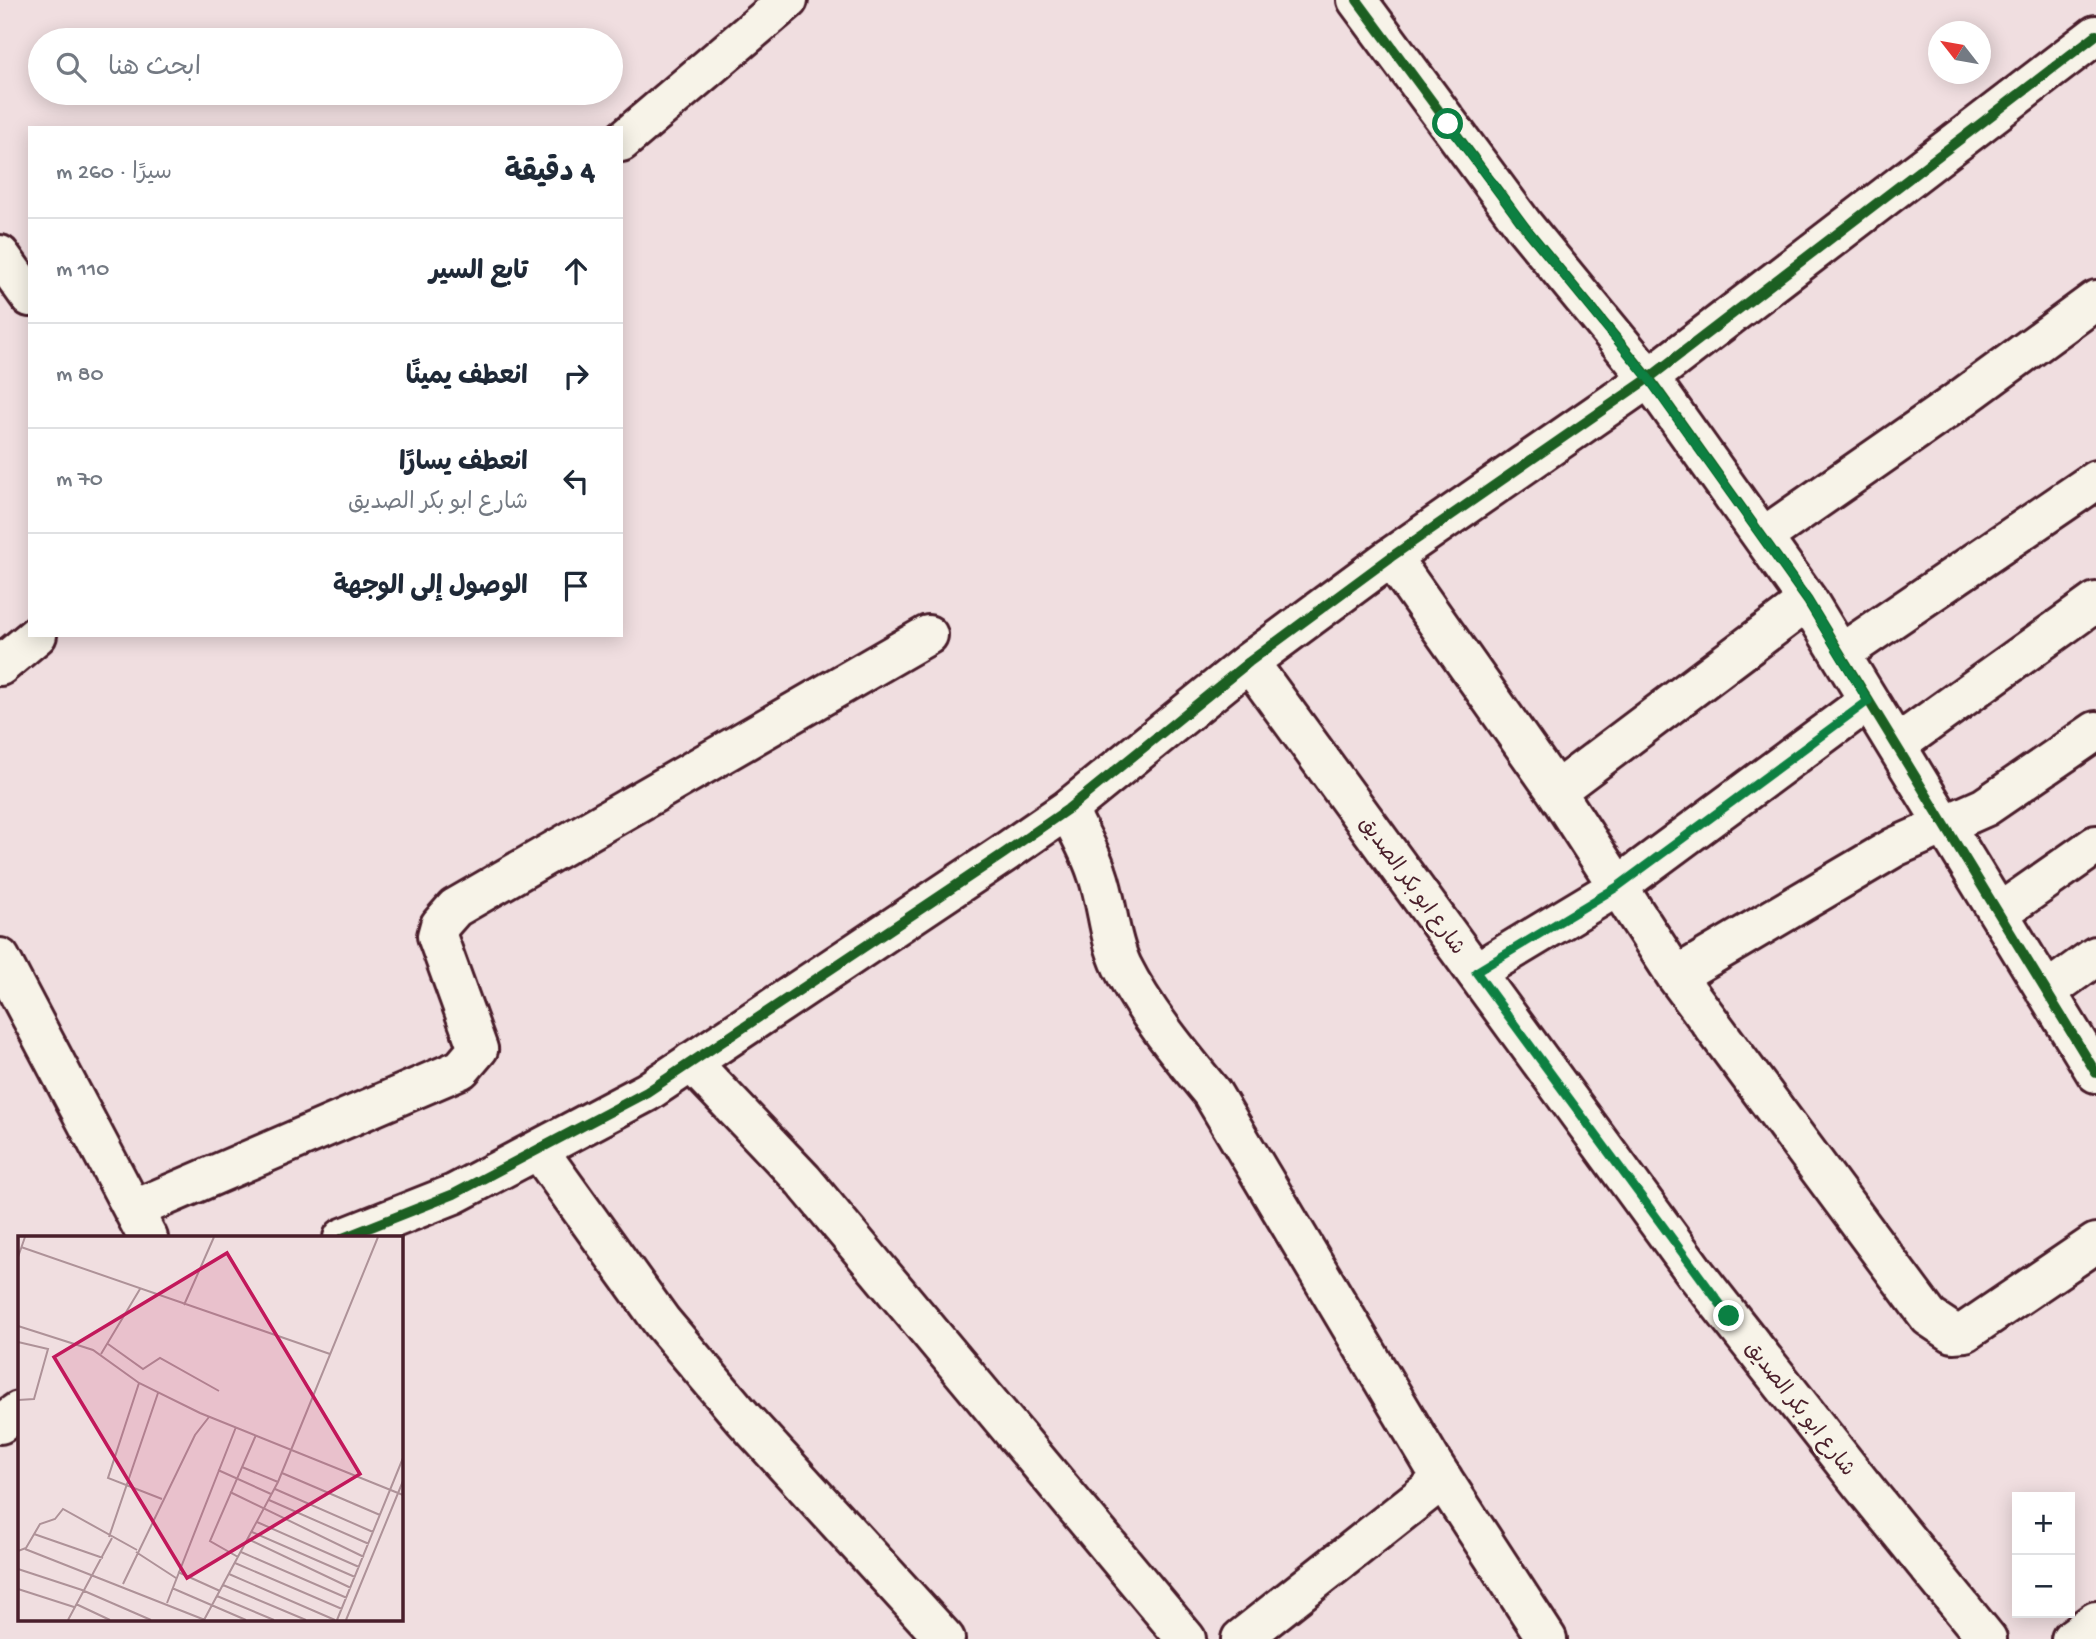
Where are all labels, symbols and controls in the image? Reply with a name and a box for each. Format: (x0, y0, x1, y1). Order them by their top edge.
north arrow (1928, 21, 1991, 84)
search box (28, 28, 623, 105)
icon: search (52, 48, 90, 86)
text: ابحث هنا (108, 54, 201, 85)
route start (1432, 108, 1463, 139)
text: 4 دقيقة (504, 157, 595, 192)
text: سيرًا · 260 m (56, 160, 172, 187)
icon: ahead (557, 252, 595, 290)
text: 110 m (56, 257, 109, 284)
text: تابع السير (429, 258, 528, 289)
icon: right (557, 357, 595, 395)
text: 80 m (56, 362, 103, 389)
text: انعطف يمينًا (406, 363, 528, 394)
text: انعطف يسارًا (399, 449, 528, 480)
icon: left (557, 462, 595, 500)
text: 70 m (56, 467, 103, 494)
text: شارع ابو بكر الصديق (348, 490, 528, 517)
icon: arrive (557, 567, 595, 605)
text: الوصول إلى الوجهة (333, 573, 528, 604)
street label: شارع ابو بكر الصديق (1352, 813, 1469, 961)
inset map (18, 1236, 402, 1622)
route end (1713, 1300, 1744, 1331)
street label: شارع ابو بكر الصديق (1738, 1338, 1859, 1483)
map controls (2012, 1492, 2075, 1618)
button: + (2012, 1492, 2075, 1555)
button: − (2012, 1555, 2075, 1618)

